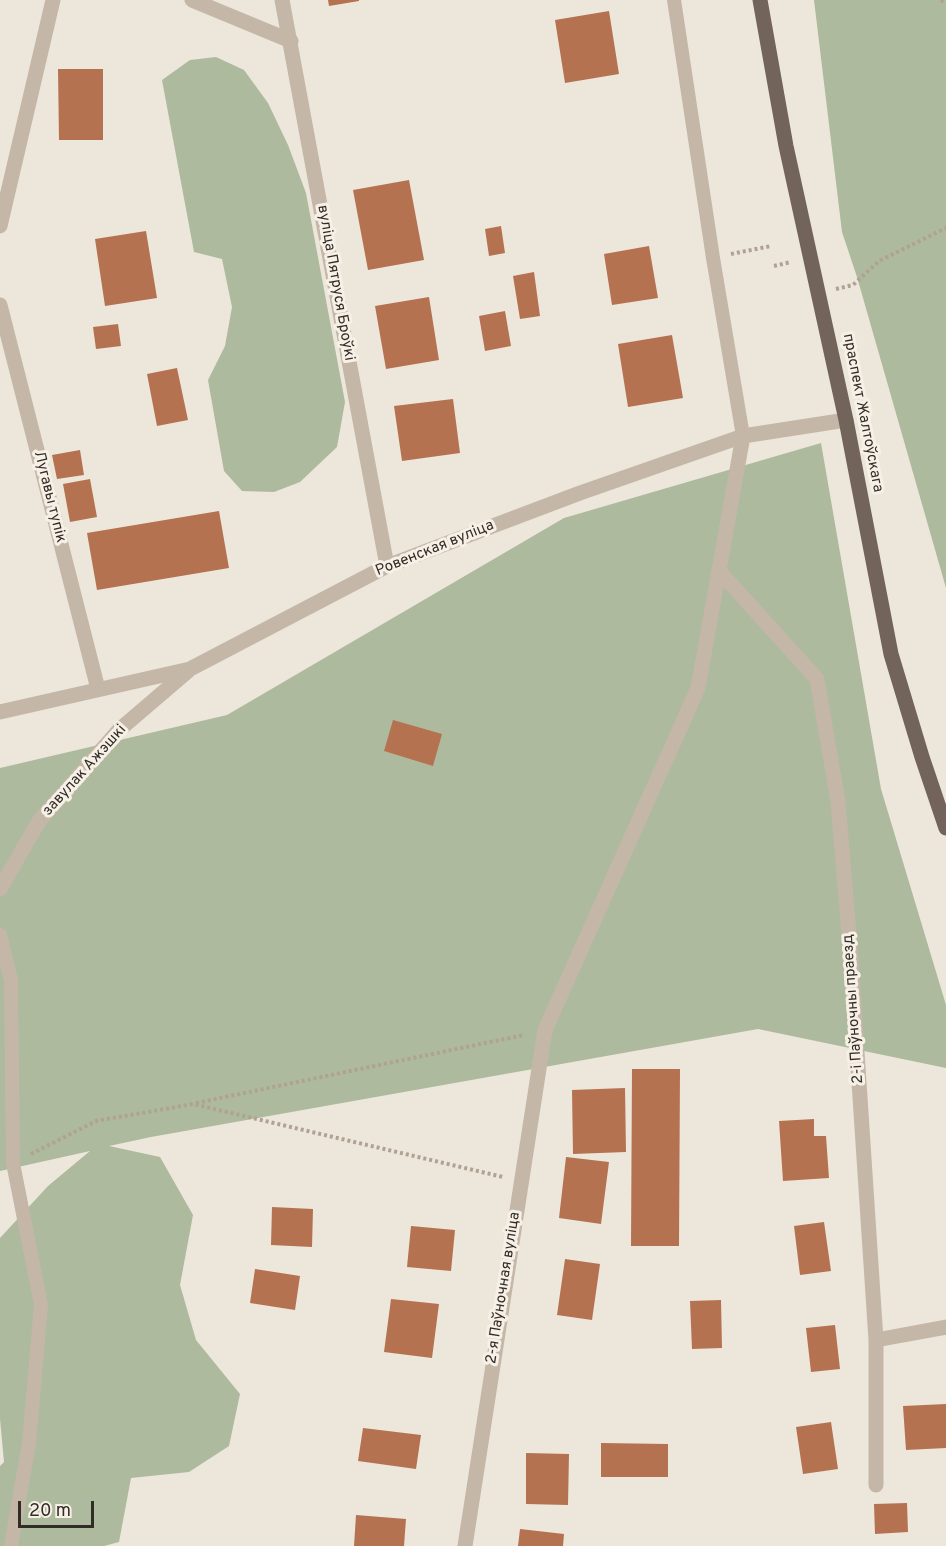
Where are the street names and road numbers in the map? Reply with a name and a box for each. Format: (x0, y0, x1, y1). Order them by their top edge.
street label: вуліца Пятруся Броўкі (312, 204, 358, 362)
street label: праспект Жалтоўскага (838, 332, 886, 494)
street label: Лугавы тупік (29, 449, 69, 545)
street label: Ровенская вуліца (373, 517, 497, 581)
street label: завулак Ажэшкі (39, 722, 131, 820)
street label: 2-і Паўночны праезд (840, 934, 868, 1084)
street label: 2-я Паўночная вуліца (483, 1211, 525, 1365)

